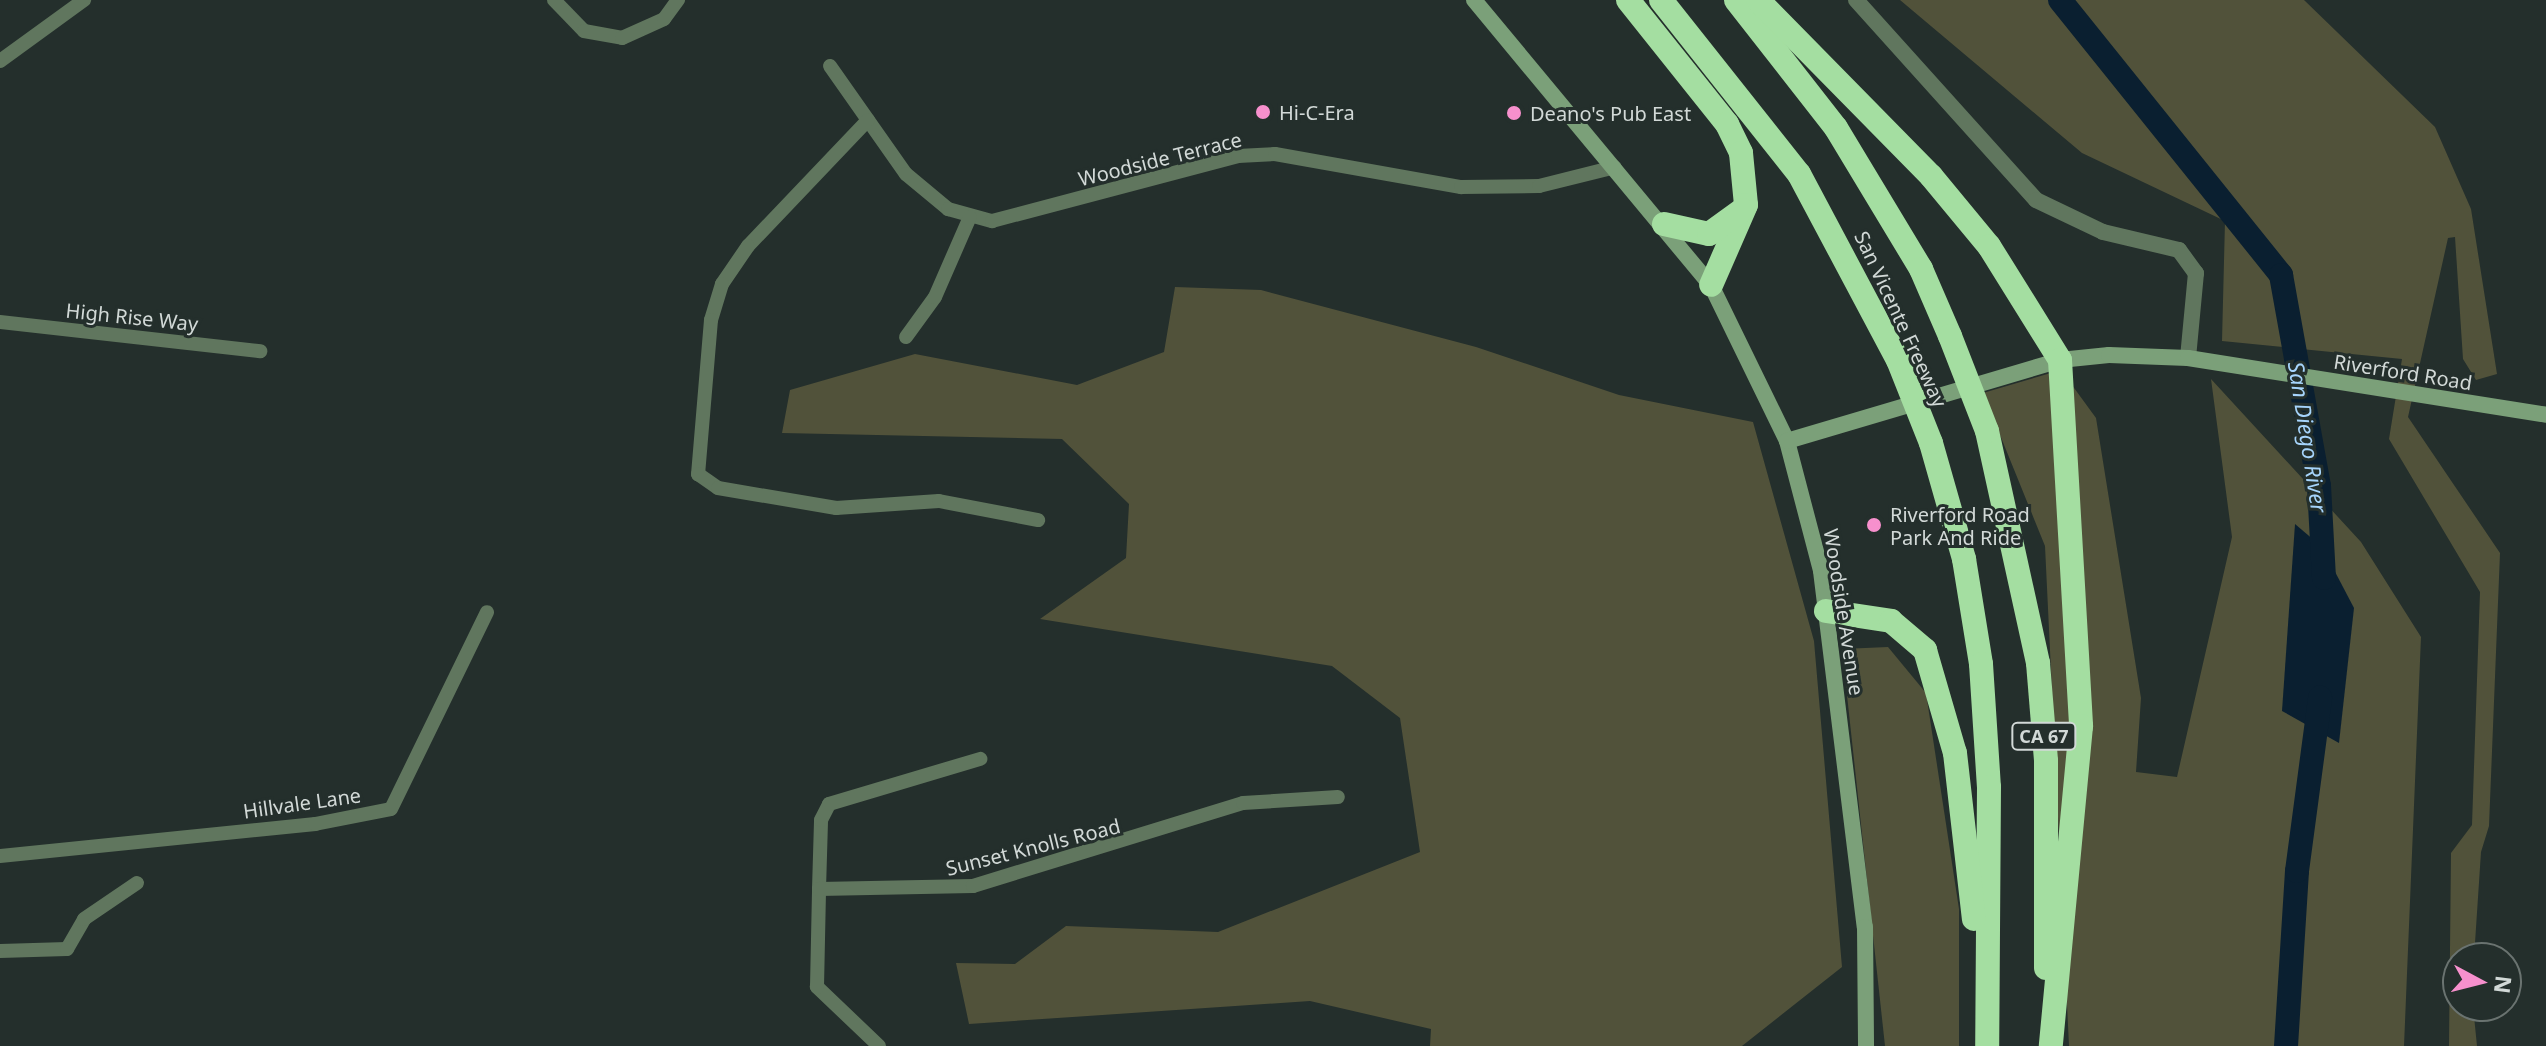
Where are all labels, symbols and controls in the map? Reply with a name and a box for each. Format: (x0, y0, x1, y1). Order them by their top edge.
place label: Hi-C-Era (1279, 100, 1355, 124)
place label: Deano's Pub East (1530, 101, 1691, 125)
marker: Hi-C-Era (1254, 103, 1272, 121)
marker: Deano's Pub East (1505, 104, 1523, 122)
street label: Woodside Terrace (1076, 127, 1244, 191)
street label: San Vicente Freeway (1850, 227, 1952, 411)
street label: High Rise Way (65, 298, 199, 336)
street label: Riverford Road (2332, 349, 2474, 395)
water label: San Diego River (2283, 360, 2333, 514)
place label: Riverford Road Park And Ride (1890, 502, 2030, 549)
marker: Riverford Road Park And Ride (1865, 516, 1883, 534)
street label: Woodside Avenue (1819, 527, 1869, 697)
road number: CA 67 (2010, 722, 2078, 750)
street label: Hillvale Lane (242, 783, 362, 823)
street label: Sunset Knolls Road (943, 814, 1123, 880)
north arrow (2442, 942, 2522, 1022)
text: N (2488, 974, 2520, 995)

